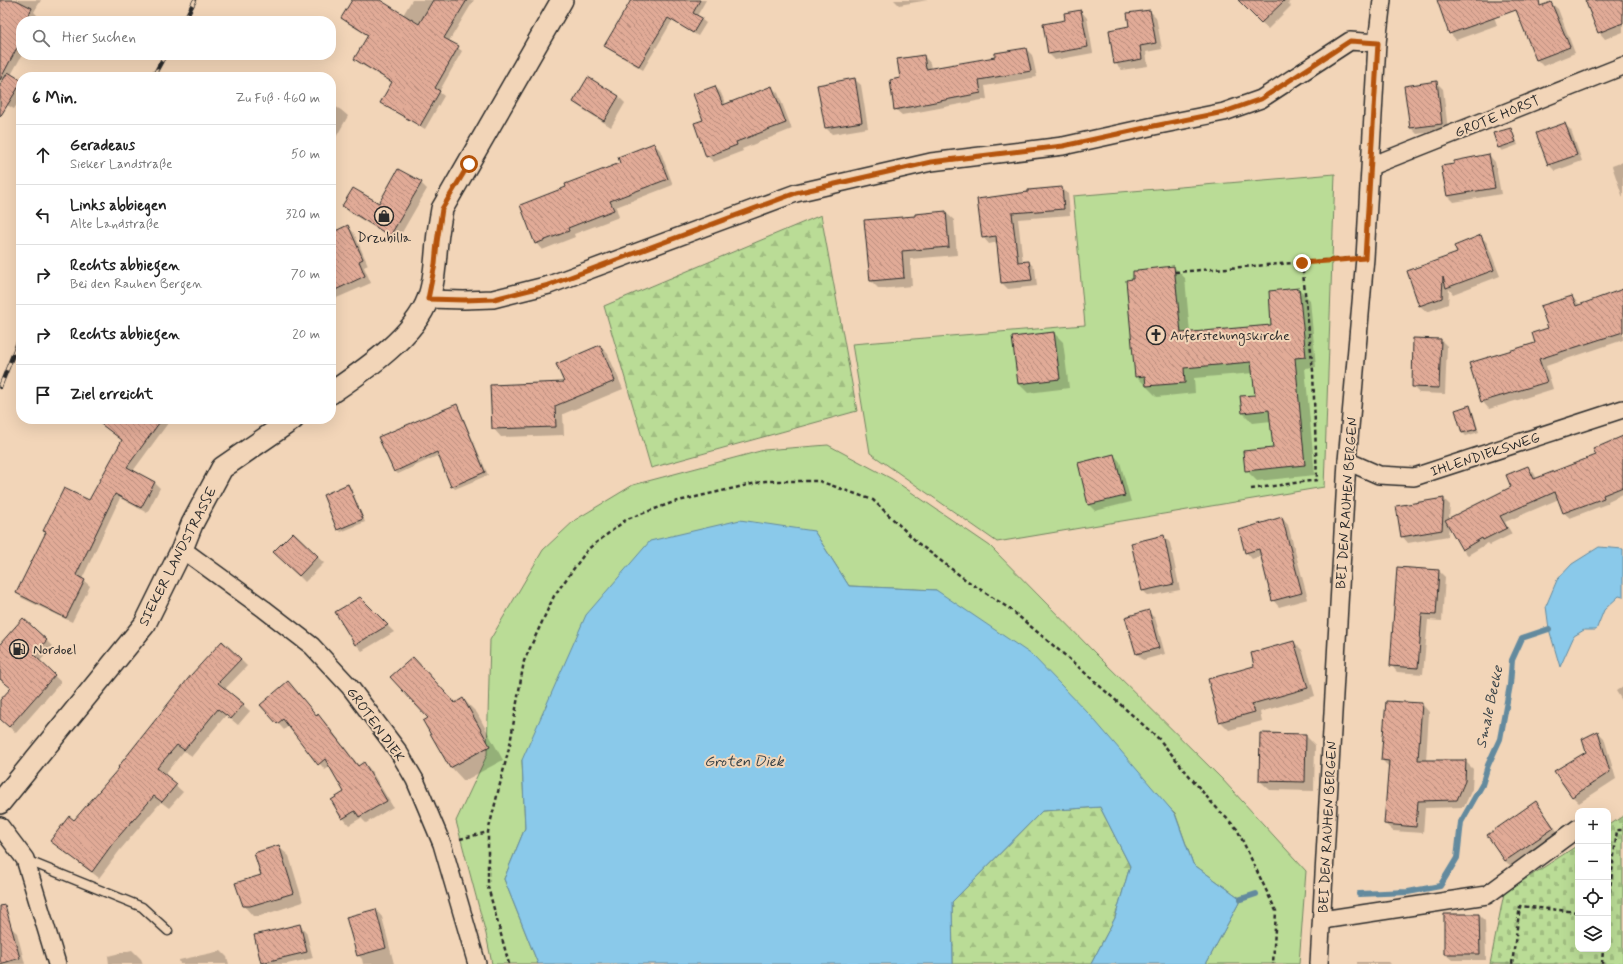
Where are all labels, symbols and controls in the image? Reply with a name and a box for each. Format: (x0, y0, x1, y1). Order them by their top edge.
search box (16, 16, 336, 60)
icon: search (30, 27, 52, 49)
text: Hier suchen (62, 28, 136, 48)
text: 6 Min. (32, 87, 77, 109)
text: Zu Fuß · 460 m (235, 90, 320, 107)
street label: GROTE HORST (1452, 92, 1543, 142)
text: Geradeaus (70, 136, 135, 156)
icon: ahead (32, 144, 54, 166)
text: 50 m (291, 146, 320, 163)
route start (460, 155, 478, 173)
text: Sieker Landstraße (70, 156, 173, 173)
text: Links abbiegen (70, 196, 167, 216)
icon: left (32, 204, 54, 226)
shop icon: Drzubilla (373, 205, 395, 227)
text: 320 m (286, 206, 320, 223)
text: Alte Landstraße (70, 216, 159, 233)
place label: Drzubilla (357, 229, 412, 247)
route end (1293, 254, 1311, 272)
text: Rechts abbiegen (70, 256, 180, 276)
icon: right (32, 264, 54, 286)
text: 70 m (291, 266, 320, 283)
text: Bei den Rauhen Bergen (70, 276, 202, 293)
icon: right (32, 324, 54, 346)
church icon: Auferstehungskirche (1145, 324, 1167, 346)
text: Rechts abbiegen (70, 325, 180, 345)
text: 20 m (292, 326, 320, 343)
place label: Auferstehungskirche (1170, 327, 1290, 346)
icon: arrive (32, 384, 54, 406)
text: Ziel erreicht (70, 385, 153, 405)
street label: BEI DEN RAUHEN BERGEN (1332, 417, 1362, 590)
street label: IHLENDIEKSWEG (1428, 429, 1542, 481)
street label: SIEKER LANDSTRASSE (135, 484, 221, 629)
fuel station icon: Nordoel (8, 638, 30, 660)
place label: Nordoel (33, 641, 76, 659)
water label: Smale Beeke (1472, 663, 1509, 750)
street label: GROTEN DIEK (342, 684, 408, 765)
street label: BEI DEN RAUHEN BERGEN (1315, 741, 1341, 914)
water label: Groten Diek (704, 752, 785, 772)
map controls (1575, 808, 1611, 952)
button: + (1575, 808, 1611, 844)
button: − (1575, 844, 1611, 880)
button: locate (1575, 880, 1611, 916)
button: layers (1575, 916, 1611, 952)

